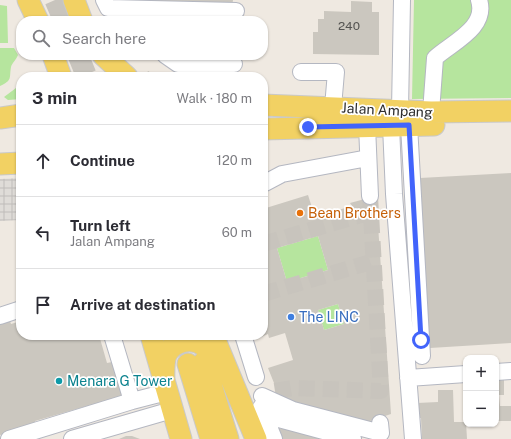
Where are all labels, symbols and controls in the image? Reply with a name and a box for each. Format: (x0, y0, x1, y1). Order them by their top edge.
search box (16, 16, 268, 60)
house number: 240 (338, 19, 360, 33)
icon: search (30, 27, 52, 49)
text: Search here (62, 30, 146, 47)
text: 3 min (32, 88, 77, 108)
text: Walk · 180 m (177, 91, 252, 106)
street label: Jalan Ampang (341, 100, 433, 120)
route end (299, 118, 317, 136)
icon: ahead (32, 150, 54, 172)
text: Continue (70, 152, 135, 169)
text: 120 m (217, 153, 252, 168)
place label: Bean Brothers (308, 205, 401, 221)
marker: Bean Brothers (295, 208, 305, 218)
text: Turn left (70, 217, 131, 234)
icon: left (32, 222, 54, 244)
text: 60 m (222, 225, 252, 240)
text: Jalan Ampang (70, 234, 155, 249)
icon: arrive (32, 294, 54, 316)
text: Arrive at destination (70, 296, 215, 313)
place label: The LINC (299, 309, 359, 325)
marker: The LINC (286, 312, 296, 322)
route start (412, 331, 430, 349)
map controls (463, 355, 499, 427)
button: + (463, 355, 499, 391)
place label: Menara G Tower (67, 373, 172, 389)
marker: Menara G Tower (54, 376, 64, 386)
button: − (463, 391, 499, 427)

